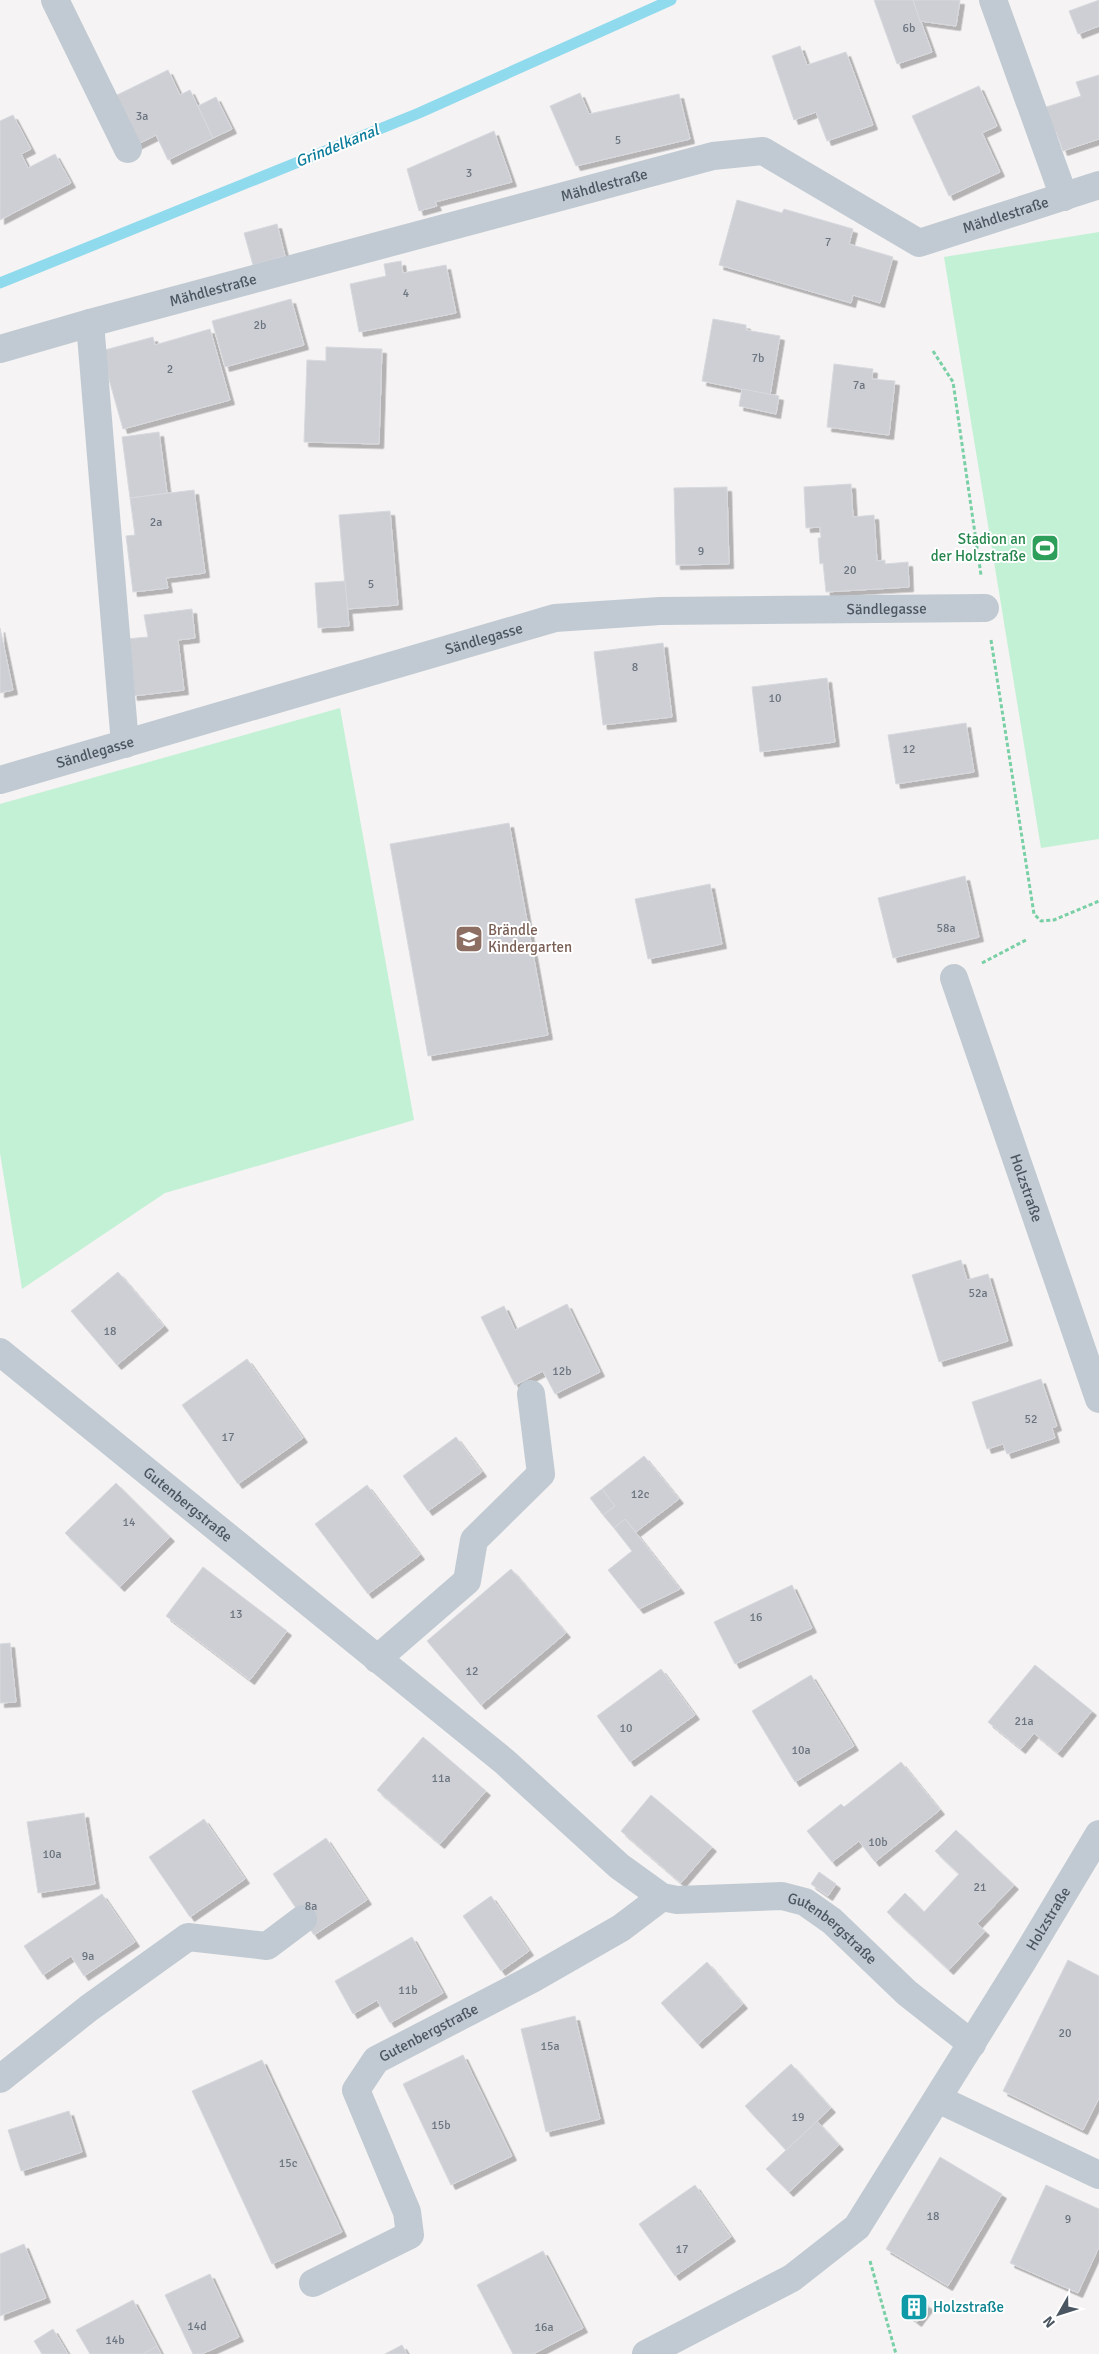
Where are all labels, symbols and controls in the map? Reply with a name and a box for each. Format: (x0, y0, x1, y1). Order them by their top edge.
house number: 6b (903, 21, 915, 36)
house number: 3a (136, 109, 148, 124)
water label: Grindelkanal (292, 120, 383, 172)
house number: 5 (615, 133, 621, 148)
street label: Mähdlestraße (559, 165, 650, 205)
house number: 3 (466, 166, 472, 181)
street label: Mähdlestraße (960, 193, 1051, 237)
house number: 7 (825, 235, 831, 250)
street label: Mähdlestraße (167, 270, 258, 310)
house number: 4 (403, 286, 410, 301)
house number: 2b (254, 318, 266, 333)
house number: 7b (752, 351, 764, 366)
house number: 2 (167, 362, 173, 377)
house number: 7a (853, 378, 865, 393)
house number: 2a (150, 515, 162, 530)
place label: Stadion an der Holzstraße (931, 530, 1026, 565)
sports icon: Stadion an der Holzstraße (1030, 533, 1060, 563)
house number: 9 (698, 544, 704, 559)
house number: 20 (844, 563, 856, 578)
house number: 5 (368, 577, 374, 592)
street label: Sändlegasse (846, 600, 927, 618)
street label: Sändlegasse (443, 619, 525, 659)
house number: 8 (632, 660, 638, 675)
house number: 10 (769, 691, 781, 706)
street label: Sändlegasse (54, 732, 136, 772)
house number: 12 (903, 742, 915, 757)
place label: Brändle Kindergarten (488, 921, 572, 956)
house number: 58a (936, 921, 956, 936)
school or university icon: Brändle Kindergarten (454, 924, 484, 954)
street label: Holzstraße (1006, 1151, 1046, 1224)
house number: 52a (968, 1286, 988, 1301)
house number: 18 (104, 1324, 116, 1339)
house number: 12b (552, 1364, 572, 1379)
house number: 52 (1025, 1412, 1037, 1427)
house number: 17 (222, 1430, 234, 1445)
street label: Gutenbergstraße (140, 1463, 236, 1546)
house number: 12c (631, 1487, 650, 1502)
house number: 14 (123, 1515, 136, 1530)
house number: 13 (230, 1607, 242, 1622)
house number: 16 (750, 1610, 762, 1625)
house number: 12 (466, 1664, 478, 1679)
house number: 21a (1014, 1714, 1034, 1729)
house number: 10 (620, 1721, 632, 1736)
house number: 10a (791, 1743, 811, 1758)
house number: 11a (431, 1771, 451, 1786)
house number: 10b (868, 1835, 888, 1850)
house number: 10a (42, 1847, 62, 1862)
house number: 21 (974, 1880, 986, 1895)
street label: Holzstraße (1022, 1884, 1074, 1954)
street label: Gutenbergstraße (786, 1889, 881, 1968)
house number: 8a (305, 1899, 317, 1914)
house number: 9a (82, 1949, 94, 1964)
house number: 11b (398, 1983, 418, 1998)
street label: Gutenbergstraße (376, 2000, 481, 2066)
house number: 20 (1059, 2026, 1071, 2041)
house number: 15a (540, 2039, 560, 2054)
house number: 19 (792, 2110, 804, 2125)
house number: 15b (431, 2118, 451, 2133)
house number: 15c (279, 2156, 298, 2171)
house number: 18 (927, 2209, 939, 2224)
house number: 9 (1065, 2212, 1071, 2227)
house number: 17 (676, 2242, 688, 2257)
north arrow (1034, 2289, 1084, 2339)
building icon: Holzstraße (899, 2292, 929, 2322)
place label: Holzstraße (933, 2298, 1004, 2316)
text: N (1040, 2313, 1059, 2331)
house number: 14d (187, 2319, 207, 2334)
house number: 16a (534, 2320, 554, 2335)
house number: 14b (105, 2333, 125, 2348)

